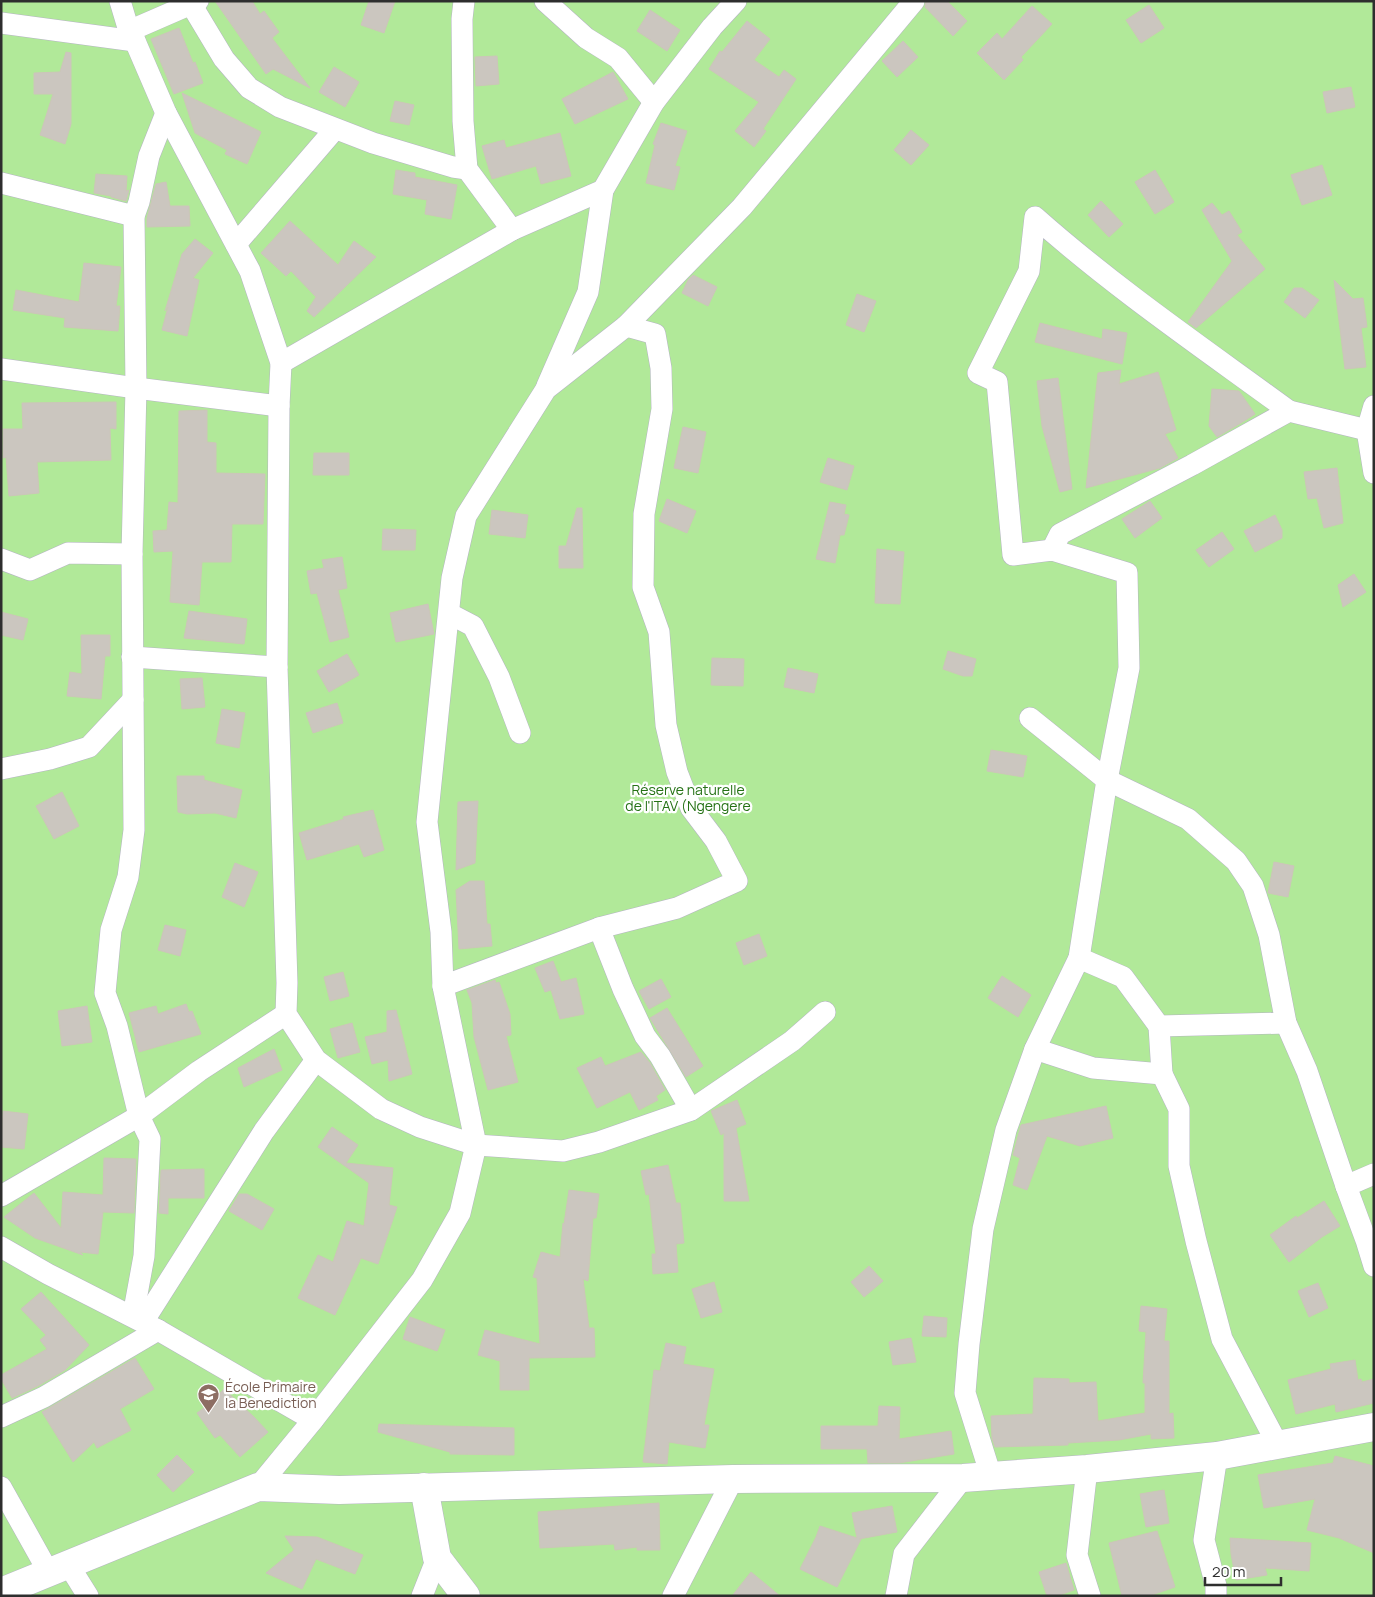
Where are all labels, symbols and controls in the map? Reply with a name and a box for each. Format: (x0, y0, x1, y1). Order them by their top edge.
park label: Réserve naturelle de l'ITAV (Ngengere (625, 780, 751, 815)
place label: École Primaire la Benediction (225, 1377, 317, 1412)
school or university icon: École Primaire la Benediction (197, 1383, 221, 1414)
scale bar (1205, 1554, 1281, 1586)
text: 20 m (1212, 1561, 1245, 1582)

